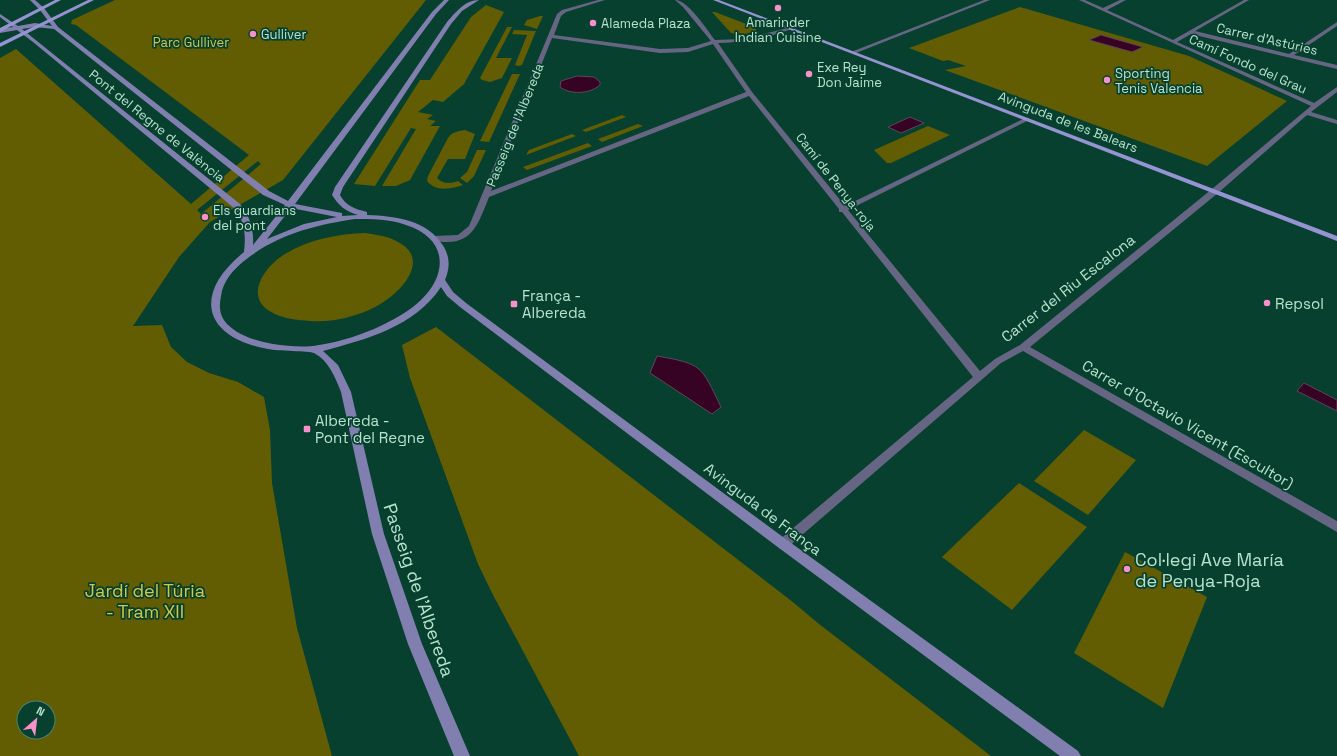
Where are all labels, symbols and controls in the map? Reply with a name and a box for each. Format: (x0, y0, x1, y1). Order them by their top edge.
marker: Amarinder Indian Cuisine (773, 3, 783, 13)
place label: Amarinder Indian Cuisine (735, 14, 821, 46)
place label: Alameda Plaza (601, 15, 691, 32)
marker: Alameda Plaza (588, 18, 598, 28)
street label: Carrer d'Astúries (1215, 19, 1319, 59)
place label: Gulliver (261, 26, 307, 43)
marker: Gulliver (248, 29, 258, 39)
street label: Camí Fondo del Grau (1186, 30, 1310, 98)
park label: Parc Gulliver (153, 34, 229, 51)
place label: Exe Rey Don Jaime (817, 59, 882, 91)
street label: Passeig de l'Albereda (482, 60, 548, 189)
place label: Sporting Tenis Valencia (1115, 65, 1203, 97)
street label: Pont del Regne de València (86, 66, 229, 186)
marker: Exe Rey Don Jaime (804, 69, 814, 79)
marker: Sporting Tenis Valencia (1102, 75, 1112, 85)
street label: Avinguda de les Balears (996, 88, 1140, 157)
street label: Camí de Penya-roja (792, 129, 880, 235)
place label: Els guardians del pont (213, 202, 296, 234)
marker: Els guardians del pont (200, 212, 210, 222)
street label: Carrer del Riu Escalona (997, 230, 1139, 346)
place label: França - Albereda (522, 286, 587, 322)
place label: Repsol (1275, 294, 1324, 313)
marker: Repsol (1262, 298, 1272, 308)
marker: França - Albereda (509, 299, 519, 309)
street label: Carrer d'Octavio Vicent (Escultor) (1078, 355, 1297, 493)
place label: Albereda - Pont del Regne (315, 411, 425, 447)
marker: Albereda - Pont del Regne (302, 424, 312, 434)
street label: Avinguda de França (700, 459, 826, 560)
street label: Passeig de l'Albereda (378, 500, 460, 680)
place label: Col·legi Ave María de Penya-Roja (1135, 548, 1284, 592)
marker: Col·legi Ave María de Penya-Roja (1122, 564, 1132, 574)
park label: Jardí del Túria - Tram XII (85, 579, 205, 623)
north arrow (16, 700, 56, 740)
text: N (34, 703, 47, 719)

